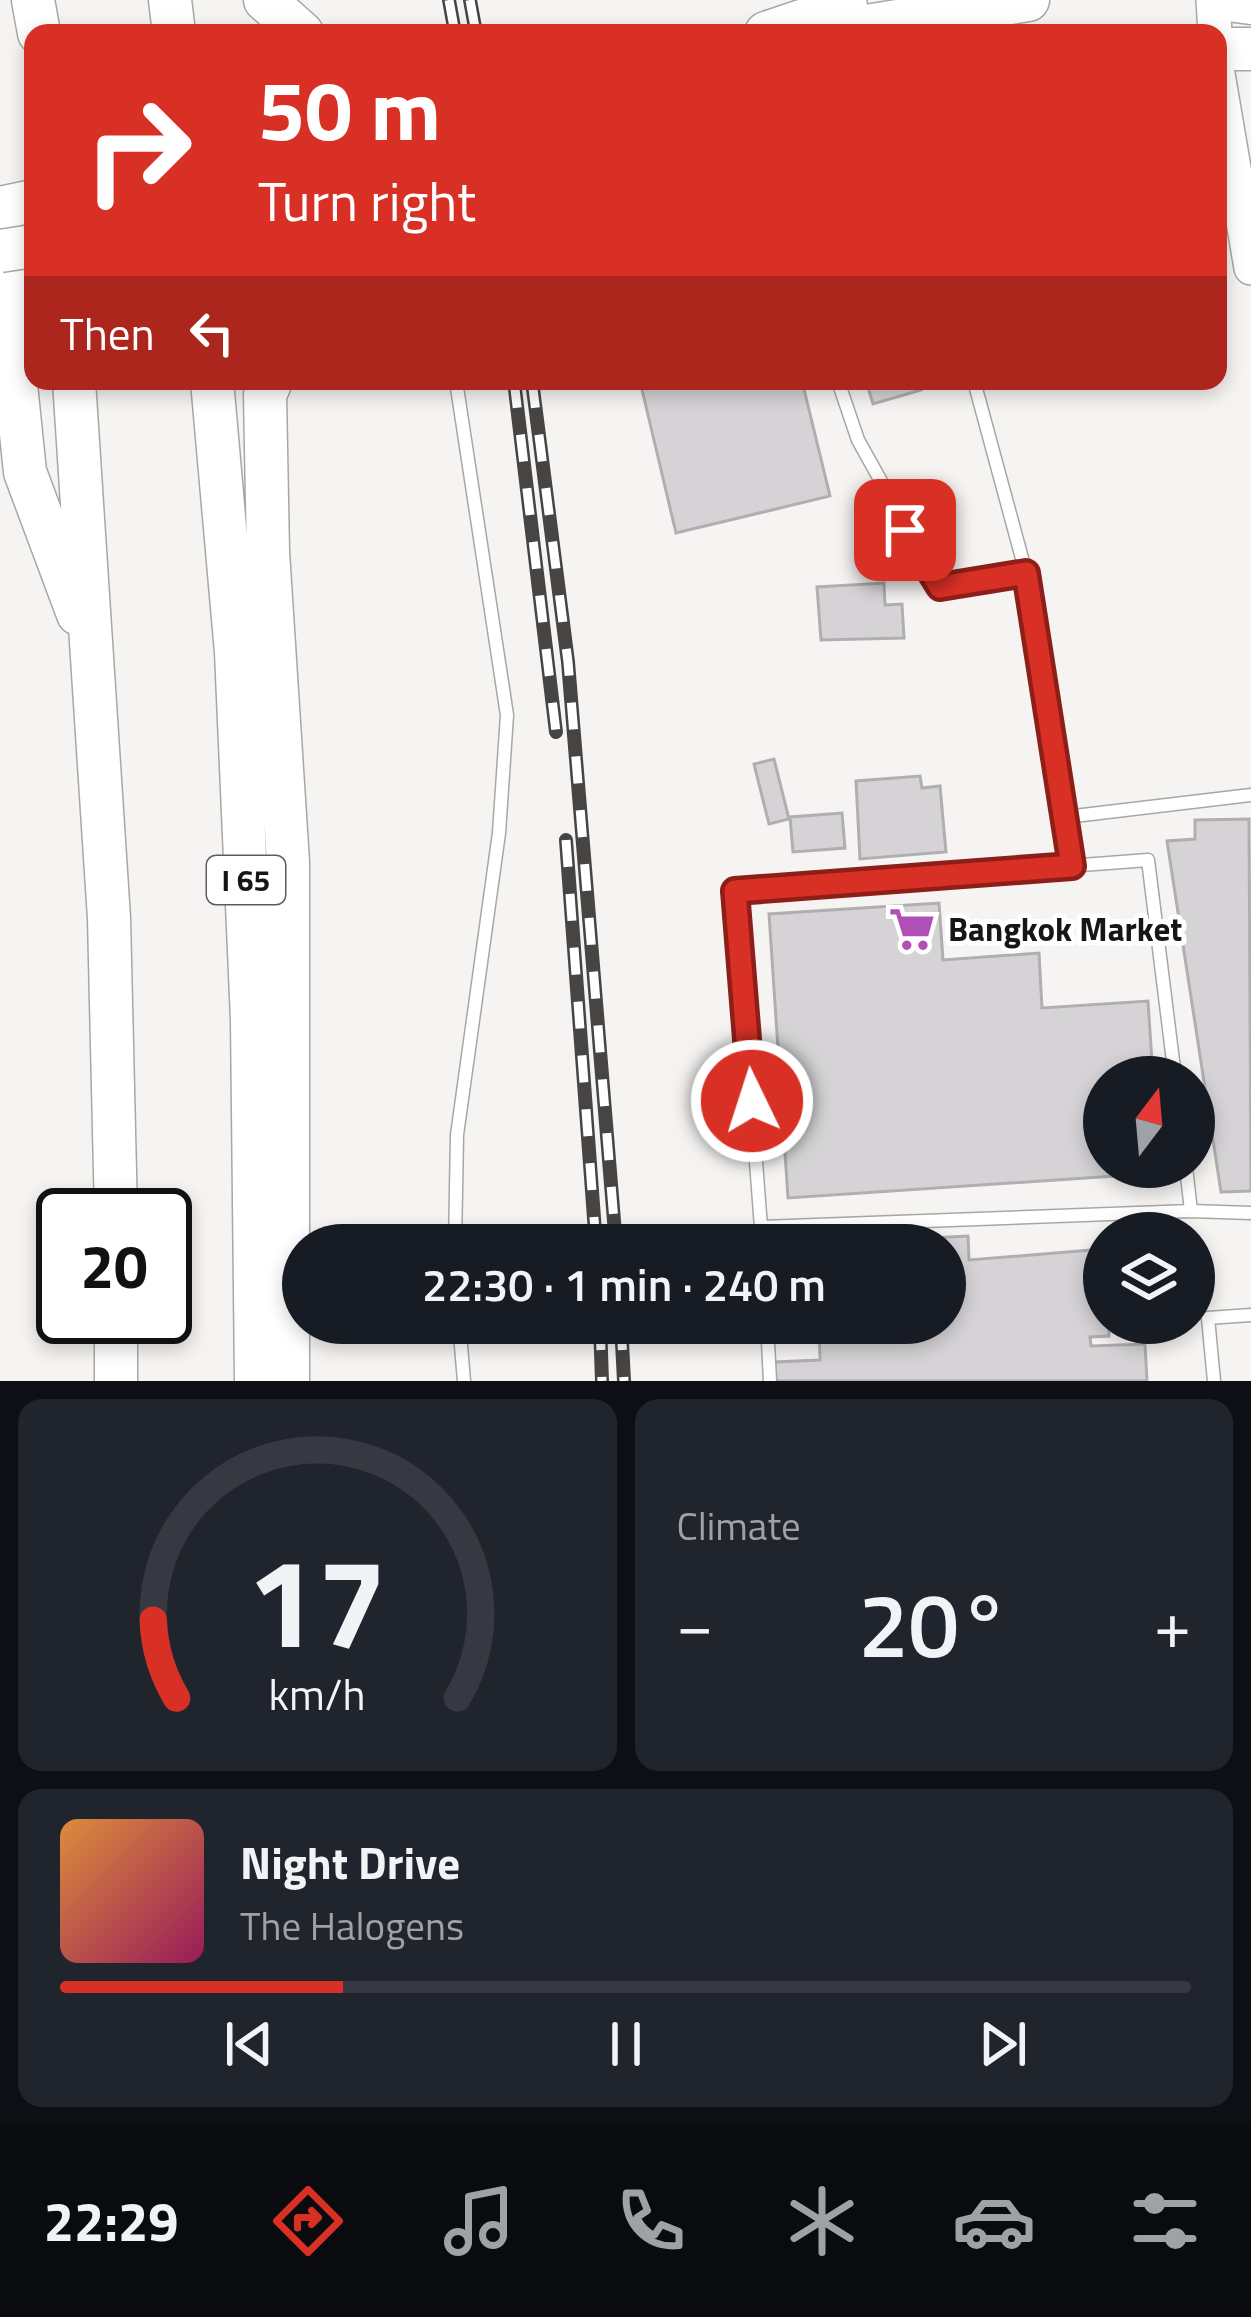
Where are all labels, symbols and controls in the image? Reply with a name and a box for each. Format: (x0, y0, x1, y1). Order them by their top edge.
text: 50 m (258, 45, 441, 173)
icon: right (60, 72, 216, 228)
text: Turn right (258, 160, 476, 242)
text: Then (60, 299, 155, 367)
icon: left (179, 300, 245, 366)
pin (854, 479, 956, 581)
icon: arrive (872, 497, 938, 563)
road number: I 65 (207, 856, 285, 904)
supermarket icon: Bangkok Market (887, 904, 937, 954)
place label: Bangkok Market (948, 904, 1182, 954)
position arrow (689, 1038, 815, 1164)
north arrow (1083, 1056, 1215, 1188)
map controls (1083, 1056, 1215, 1344)
speed limit sign: 20 (36, 1188, 192, 1344)
button: layers (1083, 1212, 1215, 1344)
text: 22:30 · 1 min · 240 m (422, 1250, 826, 1318)
text: Climate (677, 1496, 801, 1555)
text: 17 (247, 1506, 387, 1695)
text: 20° (858, 1555, 1009, 1692)
text: − (677, 1573, 713, 1674)
text: + (1154, 1573, 1191, 1674)
text: km/h (269, 1661, 366, 1727)
text: Night Drive (240, 1828, 460, 1896)
text: The Halogens (240, 1896, 464, 1955)
icon: previous (216, 2011, 282, 2077)
icon: pause (593, 2011, 659, 2077)
icon: next (970, 2011, 1036, 2077)
icon: directions (266, 2179, 350, 2263)
icon: music (437, 2179, 521, 2263)
icon: phone (609, 2179, 693, 2263)
icon: climate (780, 2179, 864, 2263)
icon: car (952, 2179, 1036, 2263)
icon: filters (1123, 2179, 1207, 2263)
text: 22:29 (44, 2180, 179, 2262)

